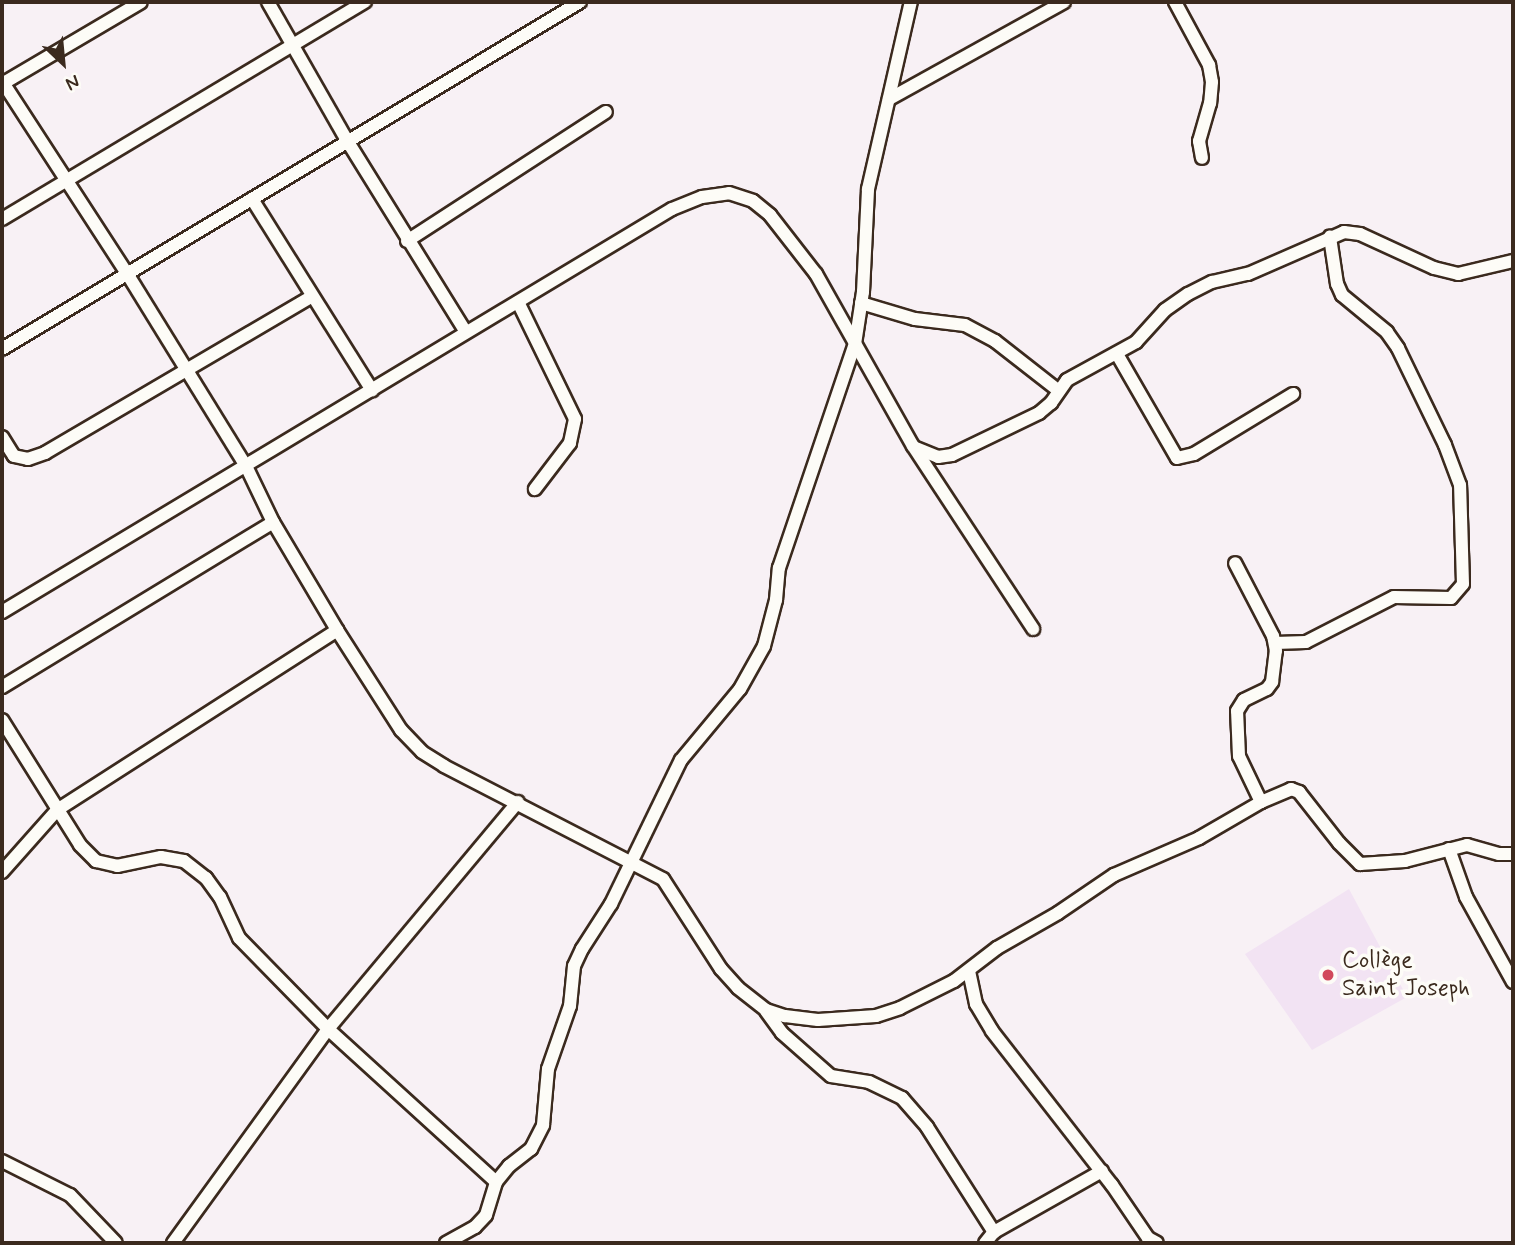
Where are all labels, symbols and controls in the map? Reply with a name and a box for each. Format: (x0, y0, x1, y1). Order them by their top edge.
north arrow (28, 28, 98, 98)
text: N (61, 68, 84, 96)
place label: Collège Saint Joseph (1342, 947, 1470, 1003)
marker: Collège Saint Joseph (1320, 967, 1336, 983)

